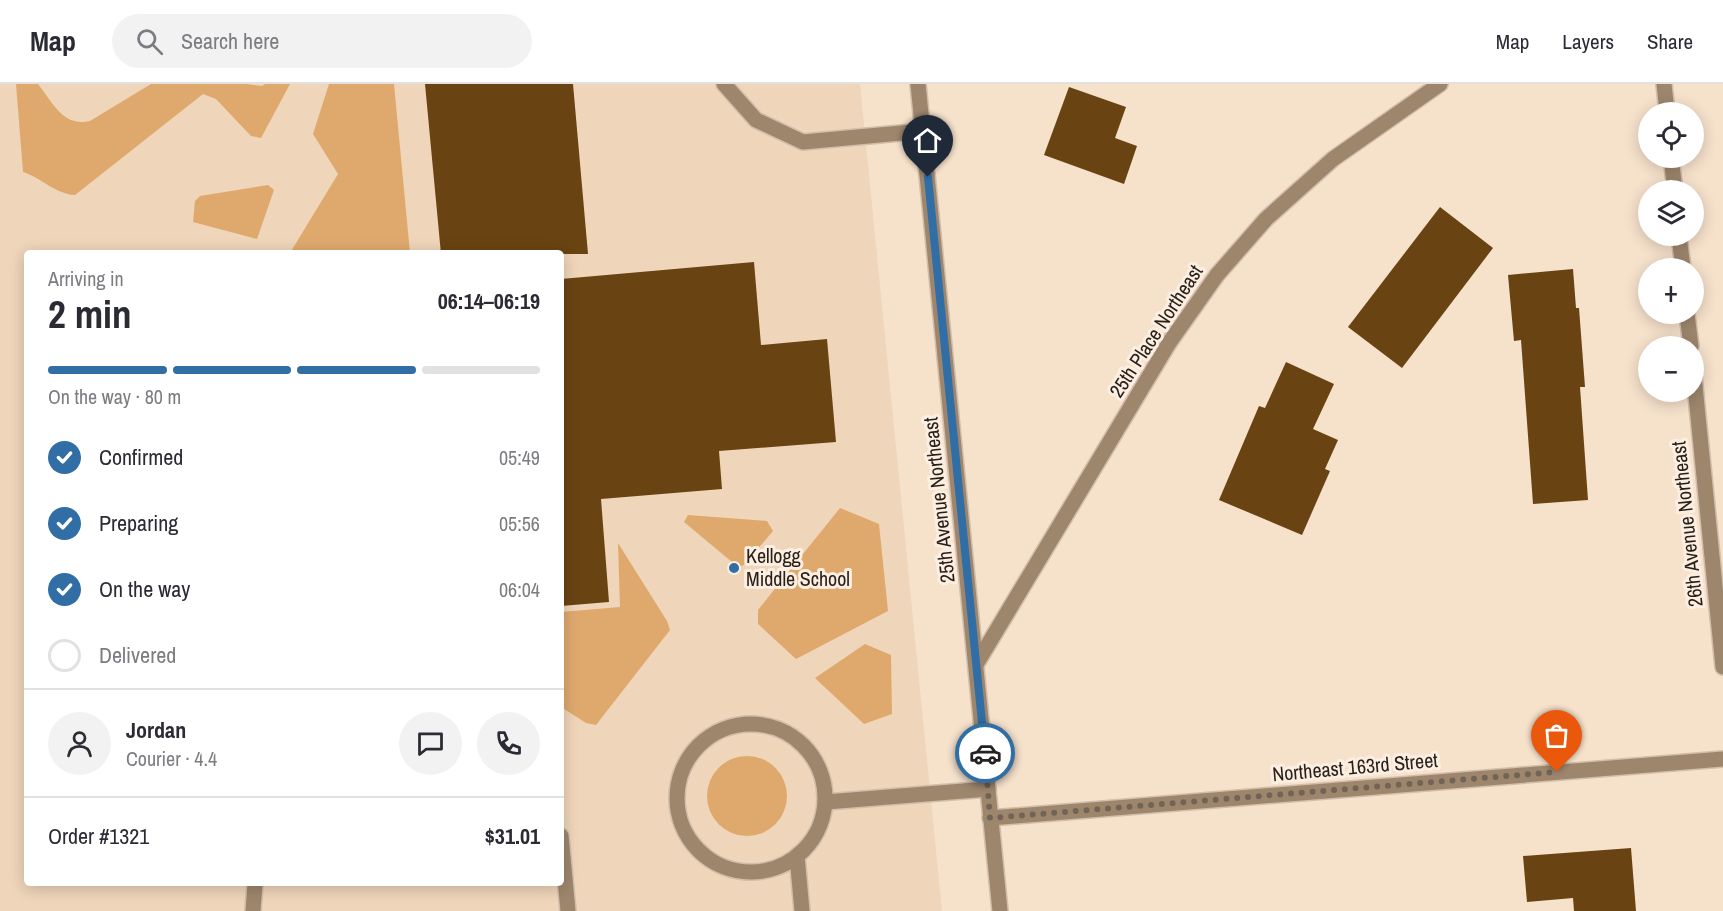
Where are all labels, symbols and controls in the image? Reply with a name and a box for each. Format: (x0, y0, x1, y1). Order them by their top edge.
search box (112, 14, 532, 68)
text: Map (30, 22, 76, 60)
icon: search (133, 25, 166, 58)
text: Search here (181, 26, 279, 56)
text: Map (1496, 27, 1529, 56)
text: Layers (1562, 27, 1614, 56)
text: Share (1647, 27, 1693, 56)
map controls (1638, 102, 1704, 402)
button: locate (1638, 102, 1704, 168)
pin (902, 115, 953, 177)
icon: home (911, 124, 944, 157)
button: layers (1638, 180, 1704, 246)
button: + (1638, 258, 1704, 324)
street label: 25th Place Northeast (1103, 259, 1209, 402)
text: Arriving in (48, 265, 124, 292)
text: 06:14–06:19 (438, 286, 540, 316)
text: 2 min (48, 288, 132, 340)
button: − (1638, 336, 1704, 402)
text: On the way · 80 m (48, 383, 181, 410)
street label: 25th Avenue Northeast (916, 415, 961, 584)
street label: 26th Avenue Northeast (1664, 439, 1709, 608)
icon: check (48, 441, 81, 474)
text: Confirmed (99, 442, 183, 472)
text: 05:49 (499, 444, 540, 471)
icon: check (48, 507, 81, 540)
text: Preparing (99, 508, 178, 538)
text: 05:56 (499, 510, 540, 537)
place label: Kellogg Middle School (746, 542, 850, 592)
marker: Kellogg Middle School (727, 561, 741, 575)
icon: check (48, 573, 81, 606)
text: On the way (99, 574, 190, 604)
text: 06:04 (499, 576, 540, 603)
text: Delivered (99, 640, 176, 670)
pin (1531, 710, 1582, 772)
button: person (48, 712, 111, 775)
button: chat (399, 712, 462, 775)
button: phone (477, 712, 540, 775)
text: Jordan (126, 715, 186, 745)
icon: bag (1540, 719, 1573, 752)
courier (955, 723, 1015, 783)
icon: car (969, 737, 1002, 770)
text: Courier · 4.4 (126, 745, 217, 772)
street label: Northeast 163rd Street (1271, 746, 1439, 787)
text: Order #1321 (48, 821, 149, 851)
text: $31.01 (485, 821, 540, 851)

